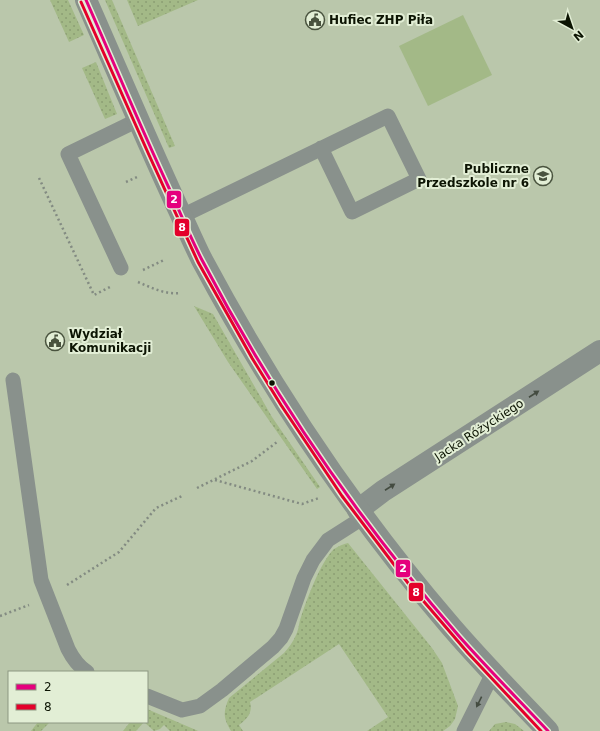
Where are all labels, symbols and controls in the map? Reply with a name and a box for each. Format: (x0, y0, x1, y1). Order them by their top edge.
north arrow (552, 8, 592, 48)
public building icon: Hufiec ZHP Piła (304, 9, 326, 31)
place label: Hufiec ZHP Piła (329, 13, 433, 27)
text: N (570, 27, 586, 43)
place label: Publiczne Przedszkole nr 6 (417, 162, 529, 190)
school or university icon: Publiczne Przedszkole nr 6 (532, 165, 554, 187)
line badge: 2 (166, 190, 182, 209)
text: 2 (170, 193, 178, 206)
line badge: 8 (174, 218, 190, 237)
text: 8 (178, 221, 186, 234)
place label: Wydział Komunikacji (69, 327, 151, 355)
public building icon: Wydział Komunikacji (44, 330, 66, 352)
unlabelled marker (267, 378, 277, 388)
one-way arrow (528, 390, 540, 397)
street label: Jacka Różyckiego (431, 396, 526, 465)
one-way arrow (385, 483, 395, 491)
line badge: 2 (395, 559, 411, 578)
text: 2 (399, 562, 407, 575)
line badge: 8 (408, 582, 424, 602)
text: 8 (412, 586, 420, 599)
legend (8, 671, 148, 723)
text: 2 (44, 680, 52, 694)
one-way arrow (476, 696, 482, 708)
text: 8 (44, 700, 52, 714)

